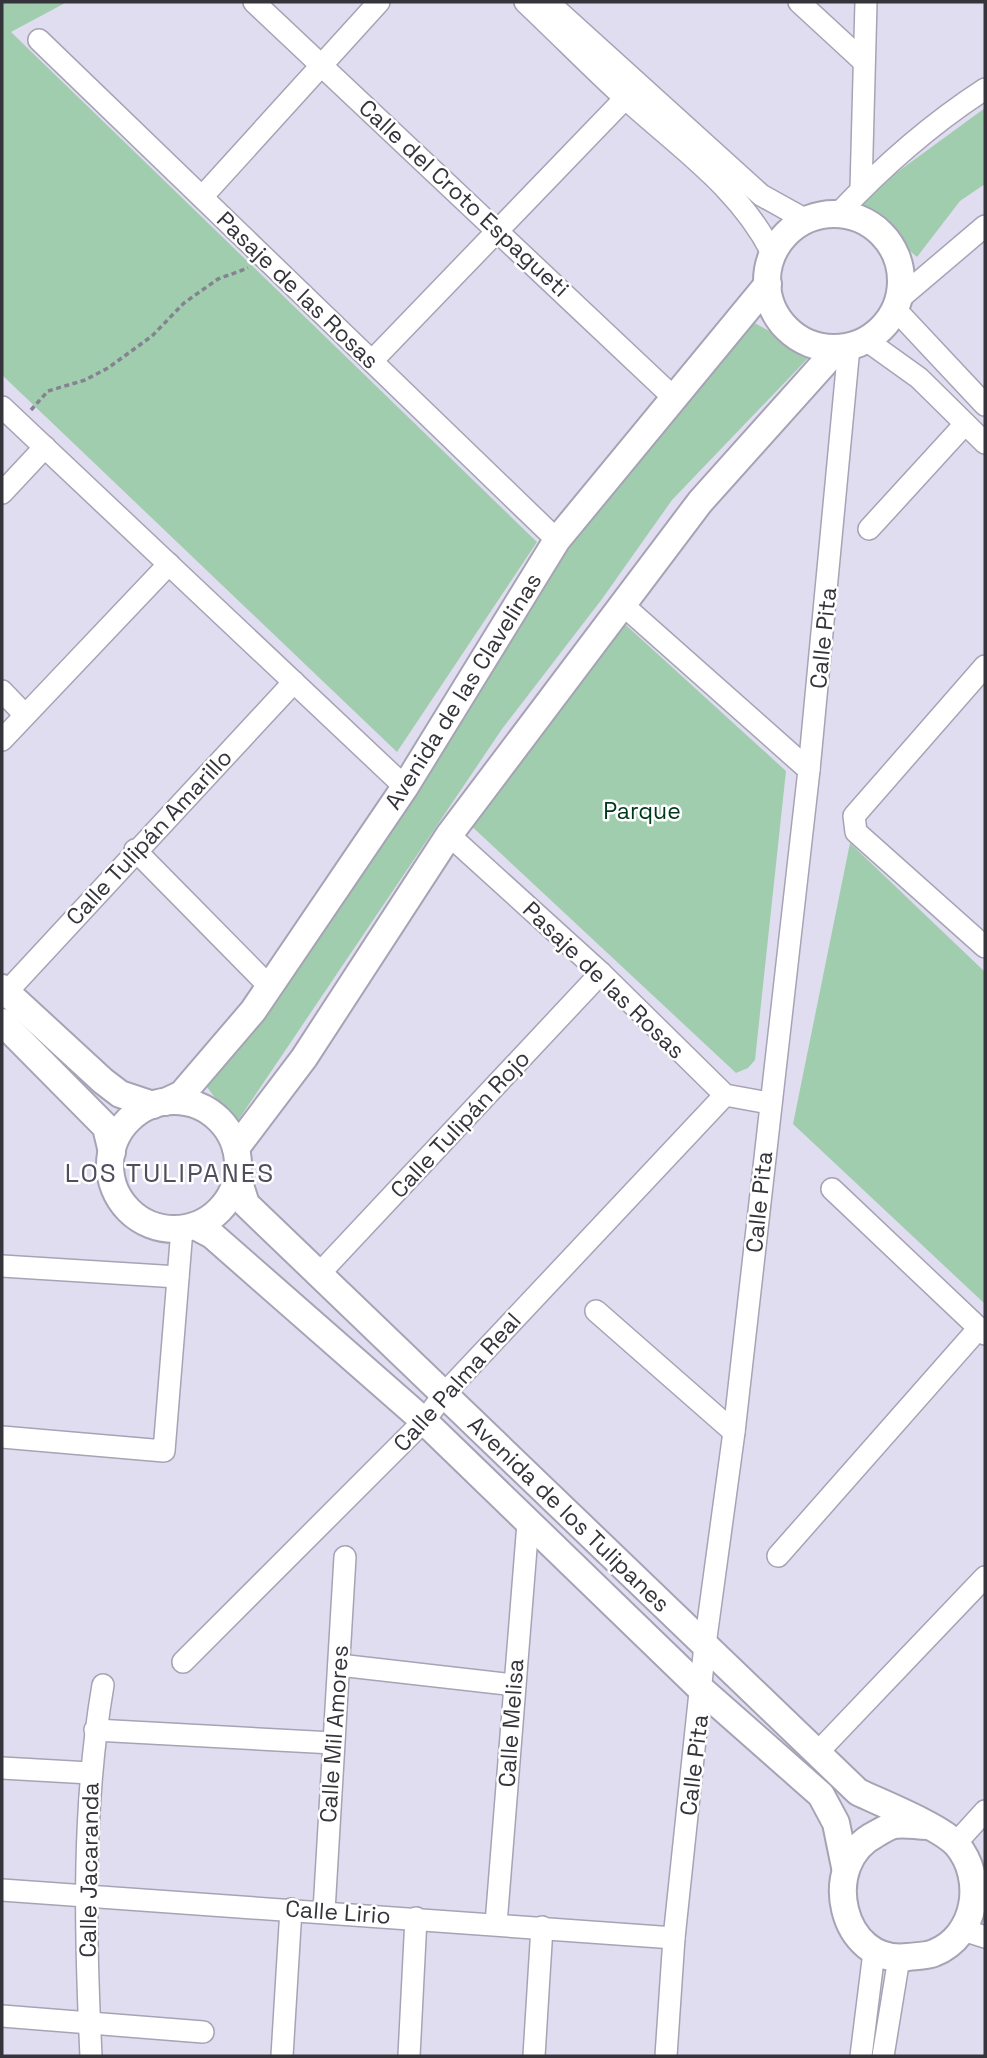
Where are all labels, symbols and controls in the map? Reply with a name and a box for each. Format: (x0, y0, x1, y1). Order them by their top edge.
street label: Calle del Croto Espagueti (353, 93, 575, 303)
street label: Pasaje de las Rosas (210, 205, 386, 375)
street label: Avenida de las Clavelinas (378, 567, 548, 815)
street label: Calle Pita (803, 586, 843, 690)
street label: Calle Tulipán Amarillo (59, 743, 239, 931)
park label: Parque (603, 796, 681, 826)
street label: Pasaje de las Rosas (516, 895, 692, 1065)
street label: Calle Tulipán Rojo (384, 1044, 536, 1204)
street label: Calle Pita (739, 1150, 779, 1254)
district label: LOS TULIPANES (65, 1156, 275, 1190)
street label: Calle Palma Real (387, 1306, 527, 1458)
street label: Avenida de los Tulipanes (461, 1409, 677, 1619)
street label: Calle Mil Amores (313, 1644, 355, 1824)
street label: Calle Melisa (492, 1658, 530, 1788)
street label: Calle Pita (673, 1713, 715, 1817)
street label: Calle Jacaranda (72, 1782, 106, 1958)
street label: Calle Lirio (284, 1893, 392, 1931)

